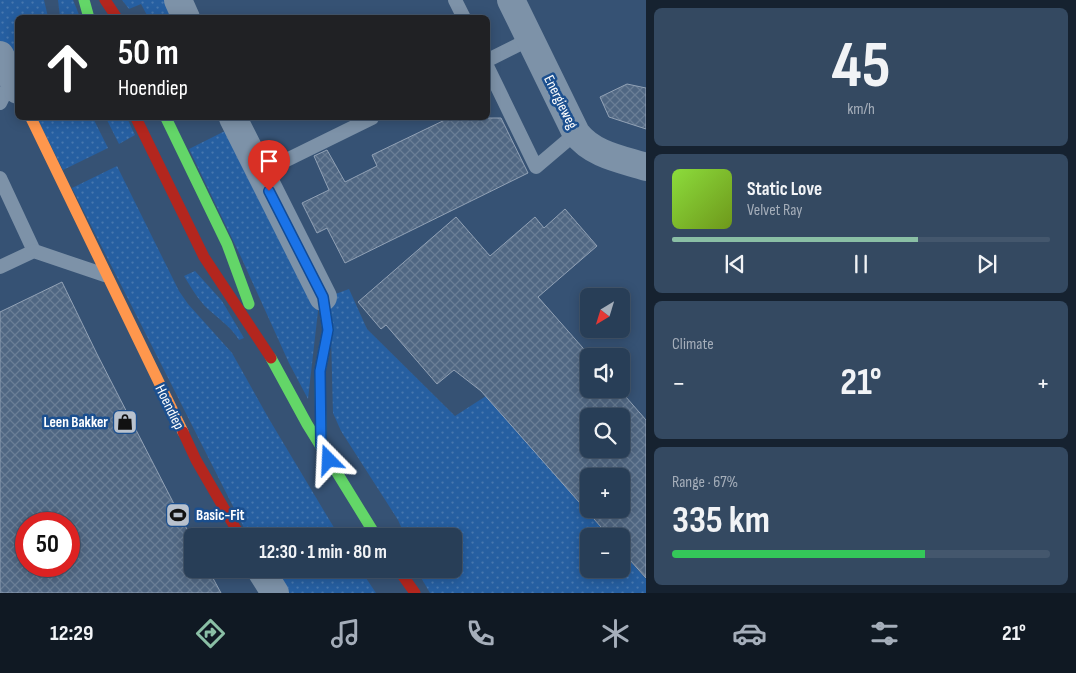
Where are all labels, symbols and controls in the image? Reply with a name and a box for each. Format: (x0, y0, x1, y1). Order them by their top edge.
text: 45 (832, 28, 890, 106)
text: 50 m (118, 32, 179, 75)
icon: ahead (35, 35, 100, 100)
street label: Energieweg (539, 72, 582, 132)
text: Hoendiep (118, 75, 188, 102)
text: km/h (847, 100, 875, 119)
pin (248, 140, 290, 191)
icon: arrive (255, 147, 283, 175)
text: Static Love (747, 178, 822, 201)
text: Velvet Ray (747, 201, 802, 220)
icon: previous (721, 250, 749, 278)
icon: pause (847, 250, 875, 278)
icon: next (973, 250, 1001, 278)
north arrow (580, 288, 630, 338)
map controls (580, 288, 630, 578)
text: Climate (672, 335, 714, 354)
button: sound (580, 348, 630, 398)
text: 21° (840, 360, 882, 405)
text: − (672, 367, 686, 400)
text: + (1036, 367, 1050, 400)
street label: Hoendiep (151, 382, 189, 433)
button: search (580, 408, 630, 458)
shop icon: Leen Bakker (112, 409, 138, 435)
place label: Leen Bakker (44, 413, 108, 432)
position arrow (302, 433, 354, 485)
button: + (580, 468, 630, 518)
text: Range · 67% (672, 473, 738, 492)
text: 335 km (672, 498, 770, 543)
sports icon: Basic-Fit (165, 502, 191, 528)
place label: Basic-Fit (196, 506, 245, 525)
speed limit sign: 50 (15, 512, 80, 577)
button: − (580, 528, 630, 578)
text: 12:30 · 1 min · 80 m (259, 541, 387, 564)
icon: directions (193, 616, 228, 651)
icon: music (328, 616, 363, 651)
icon: phone (463, 616, 498, 651)
icon: climate (598, 616, 633, 651)
icon: car (732, 616, 767, 651)
icon: filters (867, 616, 902, 651)
text: 12:29 (50, 620, 93, 647)
text: 21° (1002, 620, 1026, 647)

